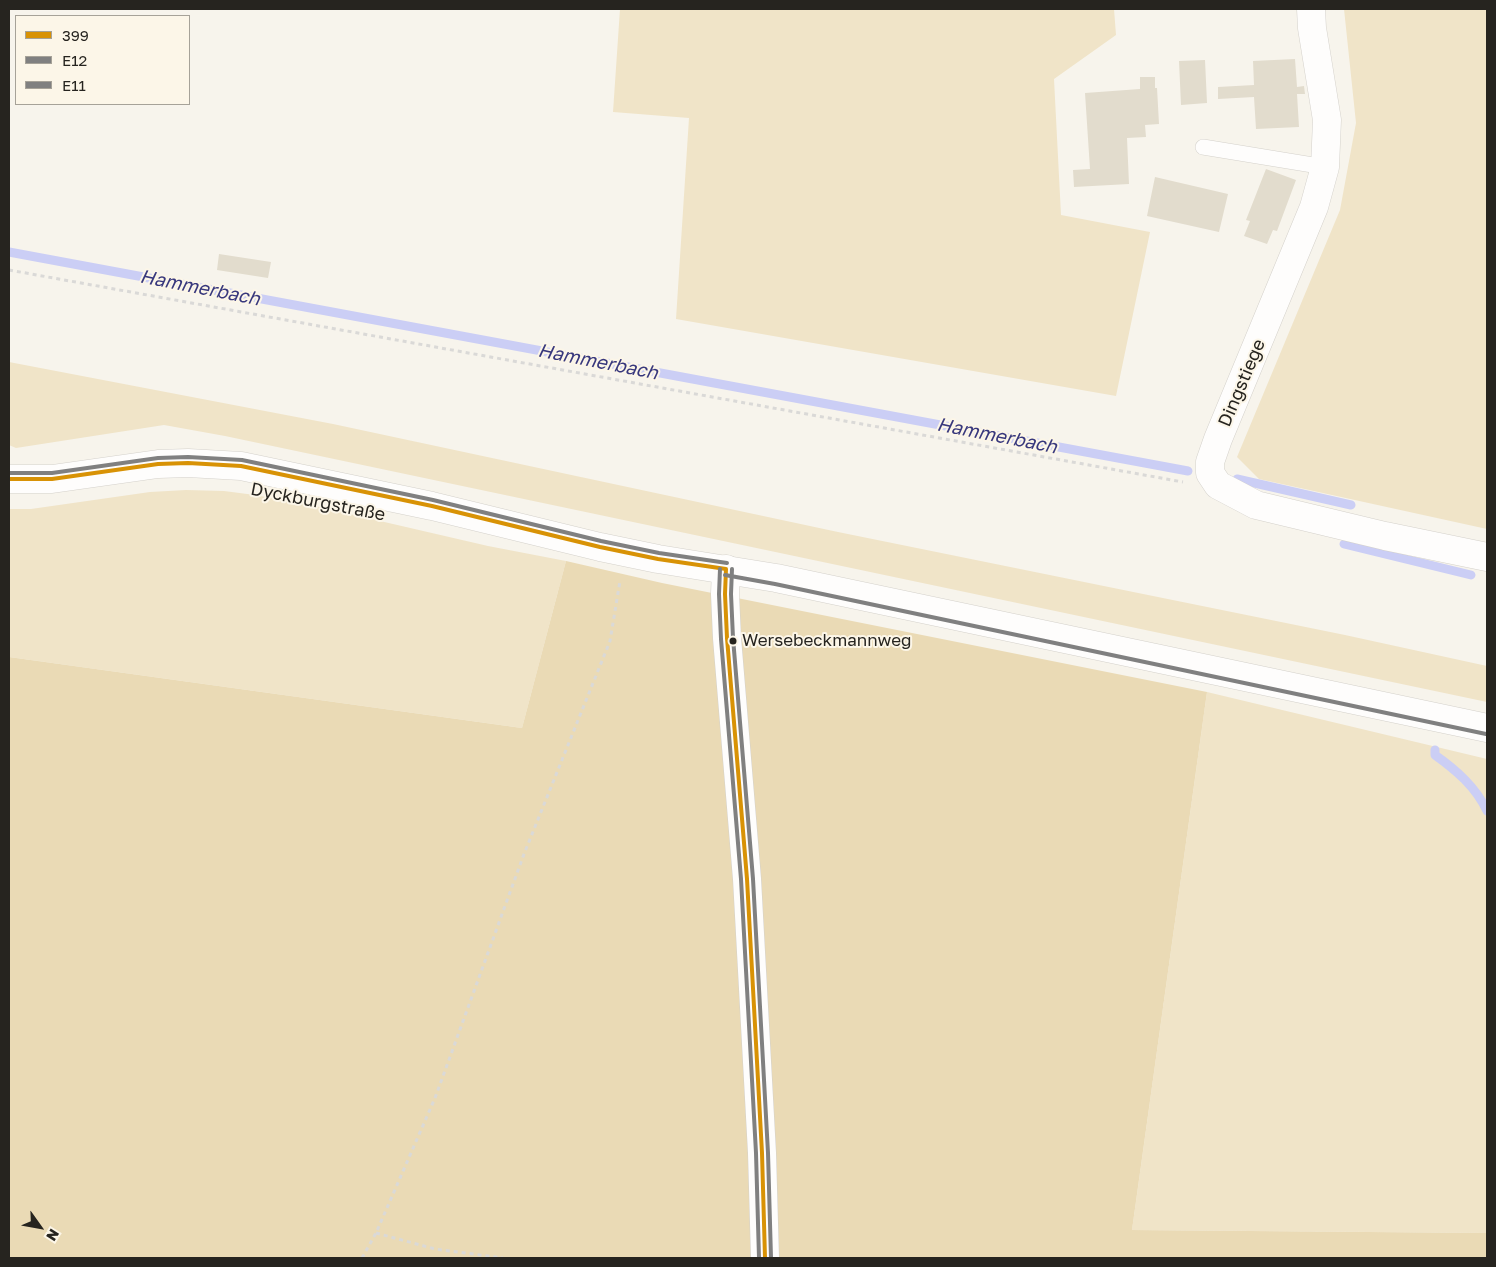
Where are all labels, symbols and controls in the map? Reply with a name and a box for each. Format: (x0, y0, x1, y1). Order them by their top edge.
legend (15, 15, 190, 105)
text: 399 (62, 26, 89, 44)
text: E12 (62, 51, 87, 69)
text: E11 (62, 76, 86, 94)
water label: Hammerbach (138, 265, 262, 311)
street label: Dingstiege (1214, 336, 1270, 430)
water label: Hammerbach (536, 339, 660, 385)
water label: Hammerbach (935, 413, 1059, 459)
street label: Dyckburgstraße (249, 478, 387, 526)
place label: Wersebeckmannweg (742, 631, 911, 651)
marker: Wersebeckmannweg (728, 636, 738, 646)
north arrow (15, 1202, 65, 1252)
text: N (43, 1226, 63, 1244)

